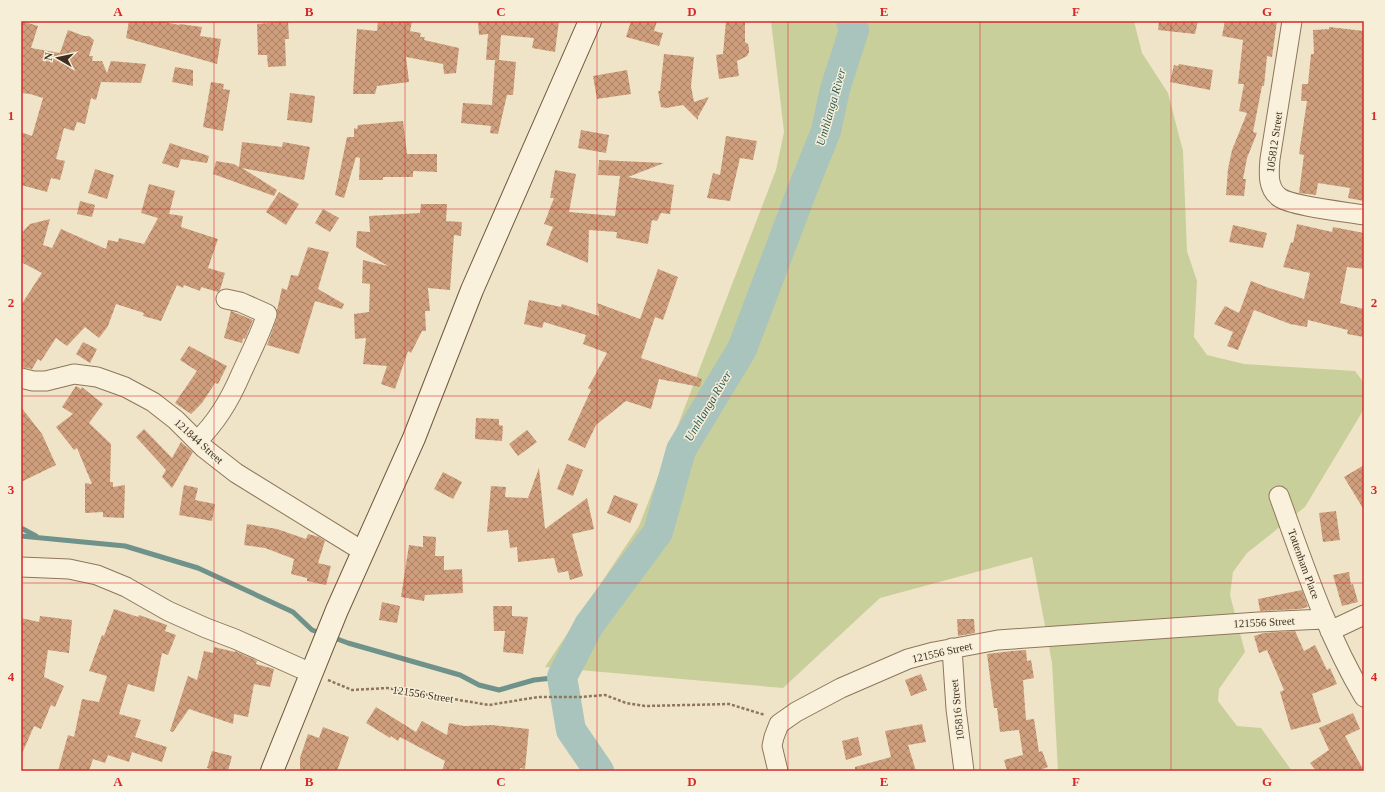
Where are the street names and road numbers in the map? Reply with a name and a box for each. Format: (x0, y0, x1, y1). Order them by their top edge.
street label: 105812 Street (1264, 111, 1284, 173)
street label: 121844 Street (172, 416, 226, 466)
street label: Tottenham Place (1286, 527, 1322, 601)
street label: 121556 Street (1233, 614, 1295, 630)
street label: 121556 Street (911, 639, 973, 665)
street label: 105816 Street (948, 679, 966, 741)
street label: 121556 Street (392, 683, 454, 705)

